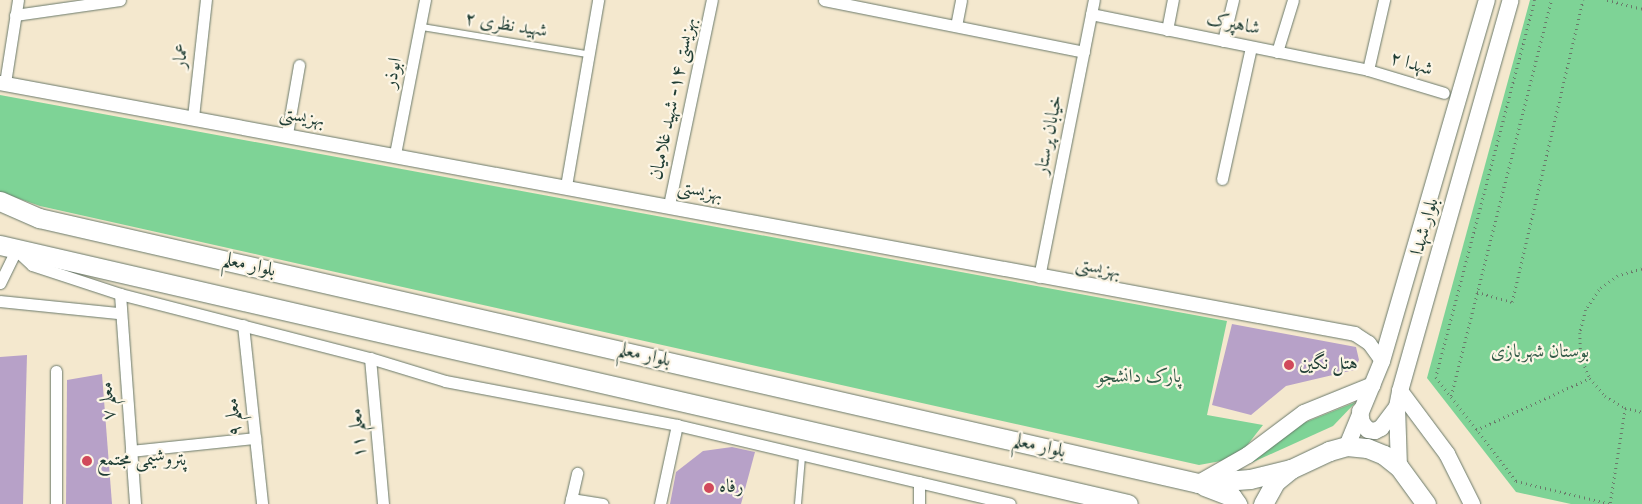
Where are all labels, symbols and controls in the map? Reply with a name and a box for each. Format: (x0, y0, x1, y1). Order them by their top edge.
street label: شهید نظری ۲ (463, 8, 549, 44)
street label: شاهپرک (1204, 9, 1262, 41)
street label: بهزیستی ۱۴- شهید غلامیان (646, 16, 702, 182)
street label: عمار (169, 42, 195, 70)
street label: شهدا ۲ (1387, 48, 1435, 82)
street label: ابوذر (380, 56, 408, 90)
street label: خیابان پرستار (1031, 93, 1069, 177)
street label: بهزیستی (278, 103, 326, 133)
street label: بهزیستی (675, 176, 725, 208)
street label: بلوار شهدا (1407, 196, 1445, 258)
street label: بلوار معلم (220, 249, 278, 283)
street label: بهزیستی (1073, 253, 1123, 285)
street label: بلوار معلم (615, 339, 673, 373)
park label: بوستان شهربازی (1491, 342, 1589, 364)
place label: هتل نگین (1299, 354, 1358, 376)
marker: هتل نگین (1283, 359, 1295, 371)
park label: پارک دانشجو (1097, 367, 1181, 389)
street label: معلم ۷ (96, 381, 122, 421)
street label: معلم ۹ (222, 397, 248, 437)
street label: معلم ۱۱ (345, 407, 373, 459)
street label: بلوار معلم (1010, 430, 1068, 464)
place label: پتروشیمی مجتمع (97, 450, 186, 472)
marker: پتروشیمی مجتمع (81, 455, 93, 467)
place label: رفاه (719, 477, 744, 499)
marker: رفاه (703, 482, 715, 494)

